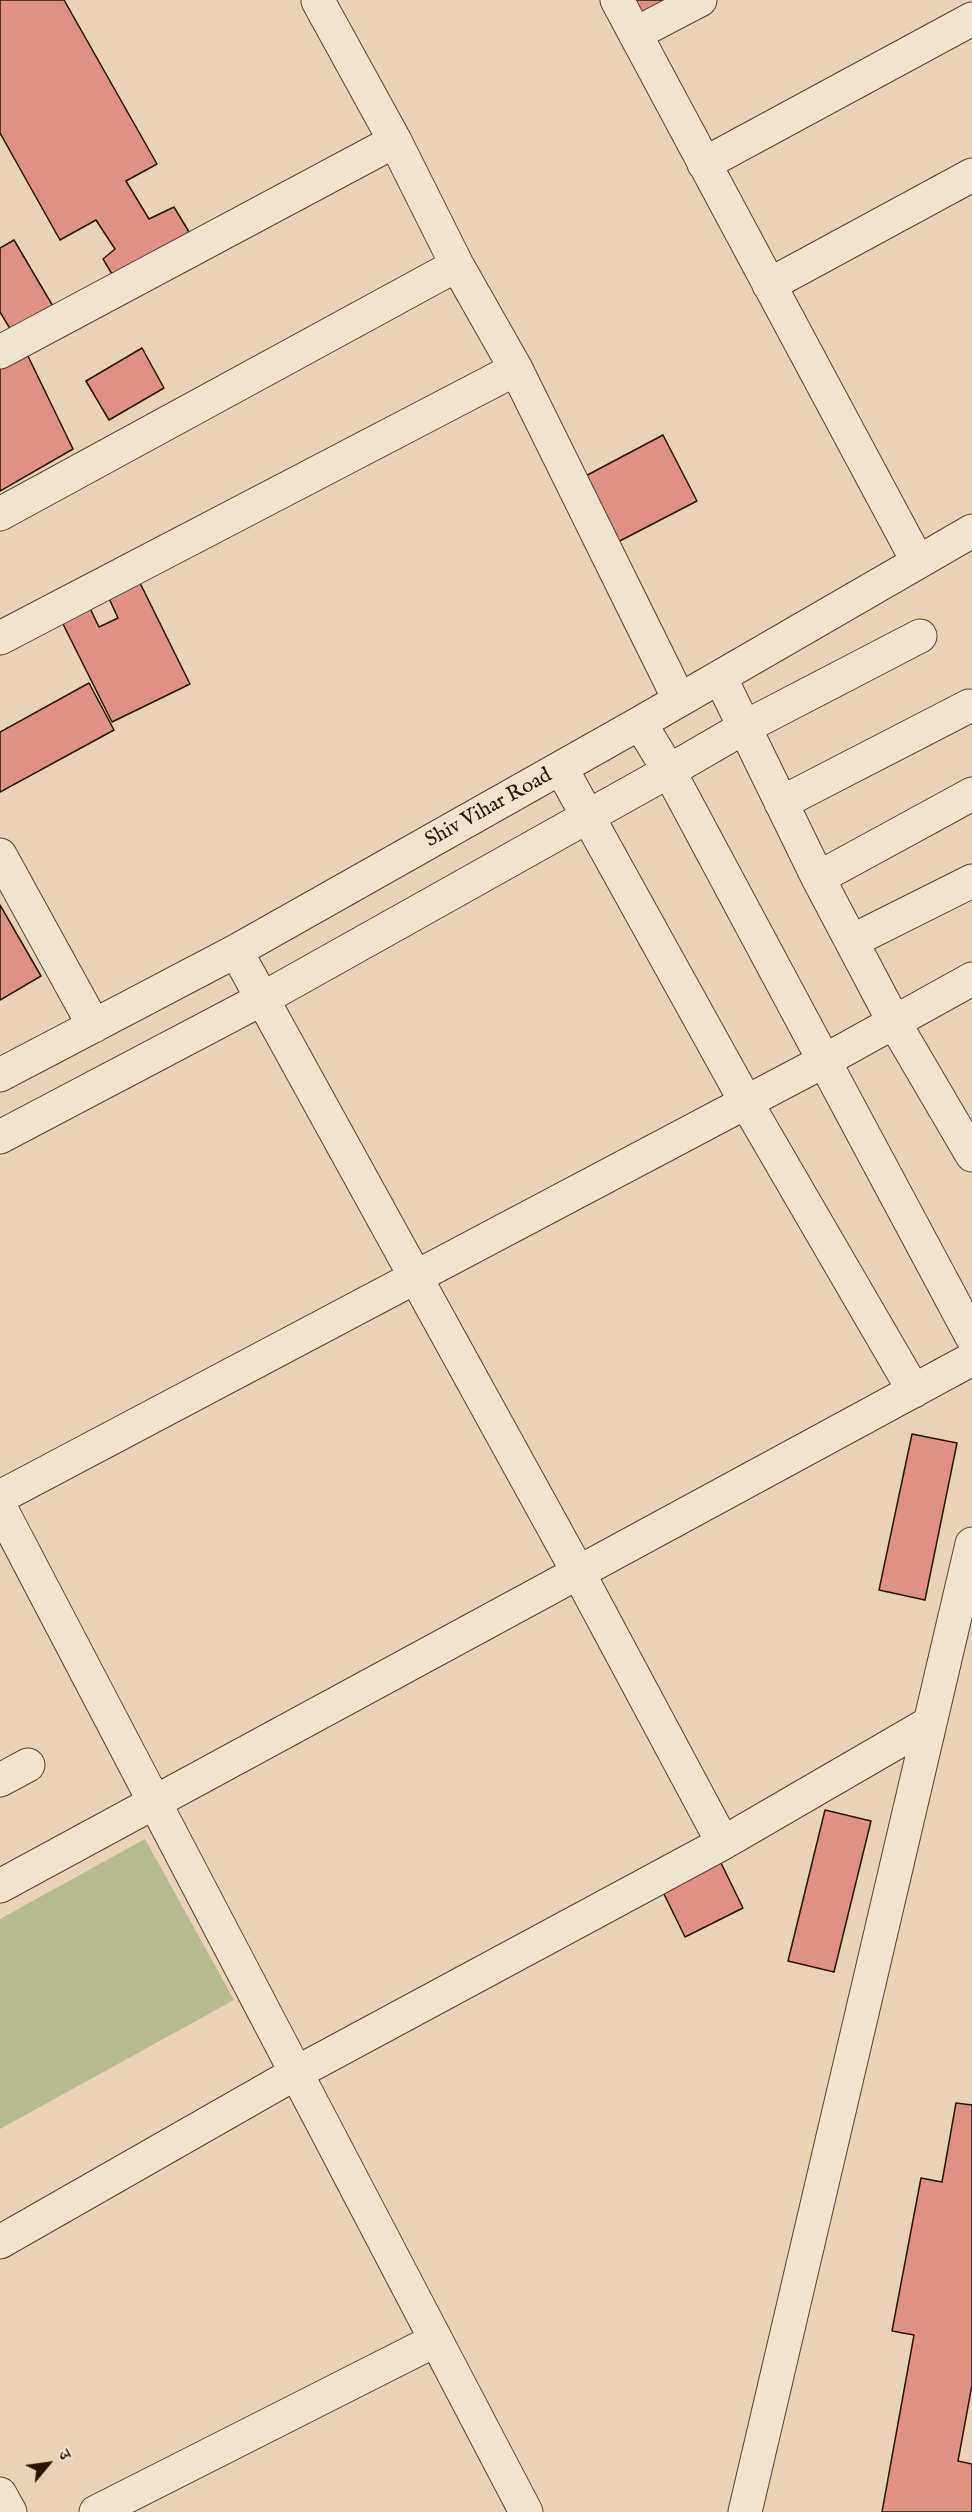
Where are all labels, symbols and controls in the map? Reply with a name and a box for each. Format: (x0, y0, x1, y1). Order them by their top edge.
street label: Shiv Vihar Road (421, 764, 557, 854)
north arrow (18, 2434, 78, 2494)
text: उ (53, 2447, 74, 2464)

